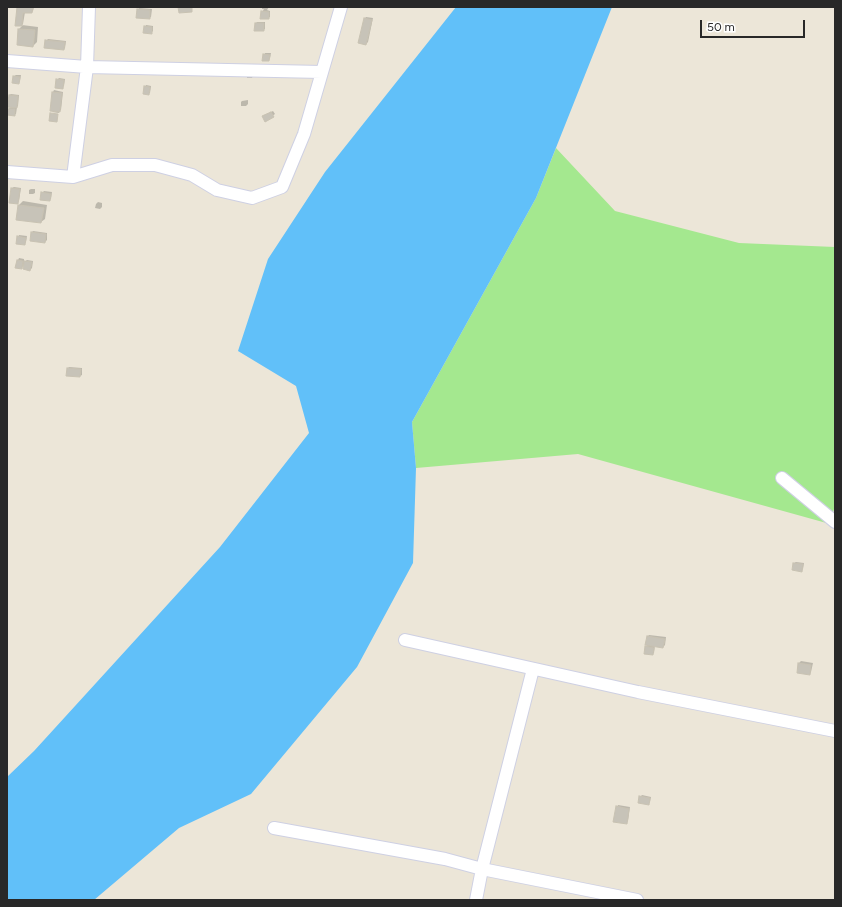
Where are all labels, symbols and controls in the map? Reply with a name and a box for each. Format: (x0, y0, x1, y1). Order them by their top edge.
scale bar (702, 12, 807, 38)
text: 50 m (707, 20, 735, 34)

